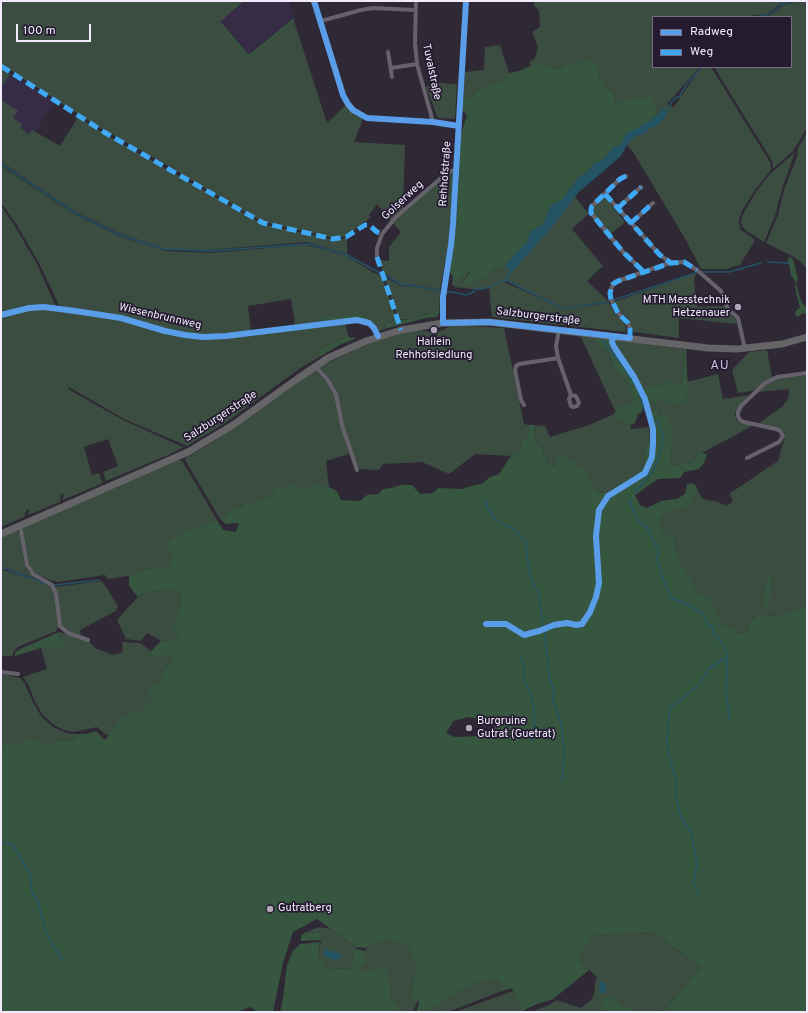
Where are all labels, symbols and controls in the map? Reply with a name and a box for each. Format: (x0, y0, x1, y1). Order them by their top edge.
scale bar (18, 16, 93, 42)
legend (652, 16, 792, 68)
text: 100 m (23, 23, 56, 39)
text: Radweg (690, 24, 733, 40)
street label: Tuvalstraße (419, 43, 443, 101)
text: Weg (690, 44, 713, 60)
street label: Rehhofstraße (437, 141, 455, 207)
street label: Golserweg (379, 178, 427, 224)
place label: MTH Messtechnik Hetzenauer (643, 294, 730, 320)
street label: Wiesenbrunnweg (118, 301, 202, 333)
marker: MTH Messtechnik Hetzenauer (733, 302, 743, 312)
street label: Salzburgerstraße (495, 305, 581, 329)
marker: Hallein Rehhofsiedlung (429, 325, 439, 335)
place label: Hallein Rehhofsiedlung (396, 336, 472, 362)
district label: AU (710, 358, 730, 374)
street label: Salzburgerstraße (182, 389, 260, 445)
place label: Burgruine Gutrat (Guetrat) (477, 715, 556, 741)
marker: Burgruine Gutrat (Guetrat) (464, 723, 474, 733)
place label: Gutratberg (278, 902, 332, 916)
marker: Gutratberg (265, 904, 275, 914)

